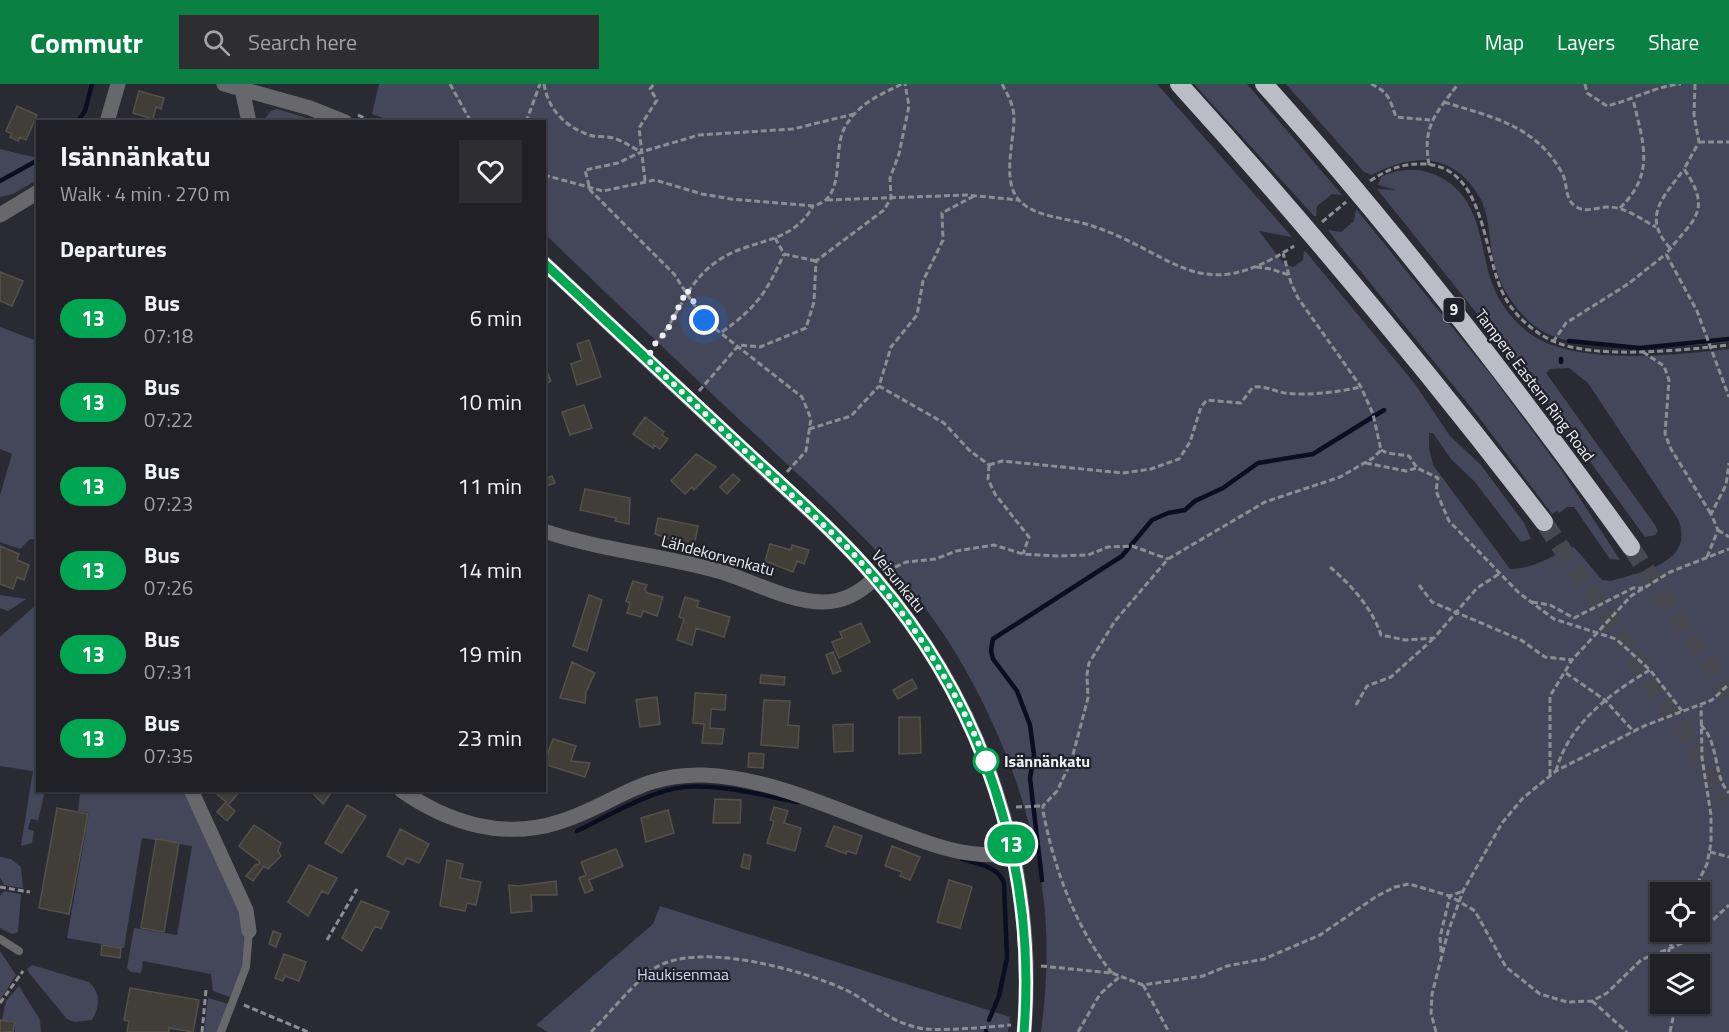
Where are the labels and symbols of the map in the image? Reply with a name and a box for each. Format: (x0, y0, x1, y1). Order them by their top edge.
road number: 9 (1444, 298, 1464, 322)
street label: Tampere Eastern Ring Road (1469, 304, 1601, 466)
your location (689, 305, 719, 335)
street label: Lähdekorvenkatu (659, 528, 777, 582)
street label: Veisunkatu (866, 544, 932, 618)
marker: Isännänkatu (973, 748, 999, 774)
place label: Isännänkatu (1004, 749, 1090, 773)
line badge: 13 (984, 824, 1038, 864)
park label: Haukisenmaa (637, 962, 729, 986)

